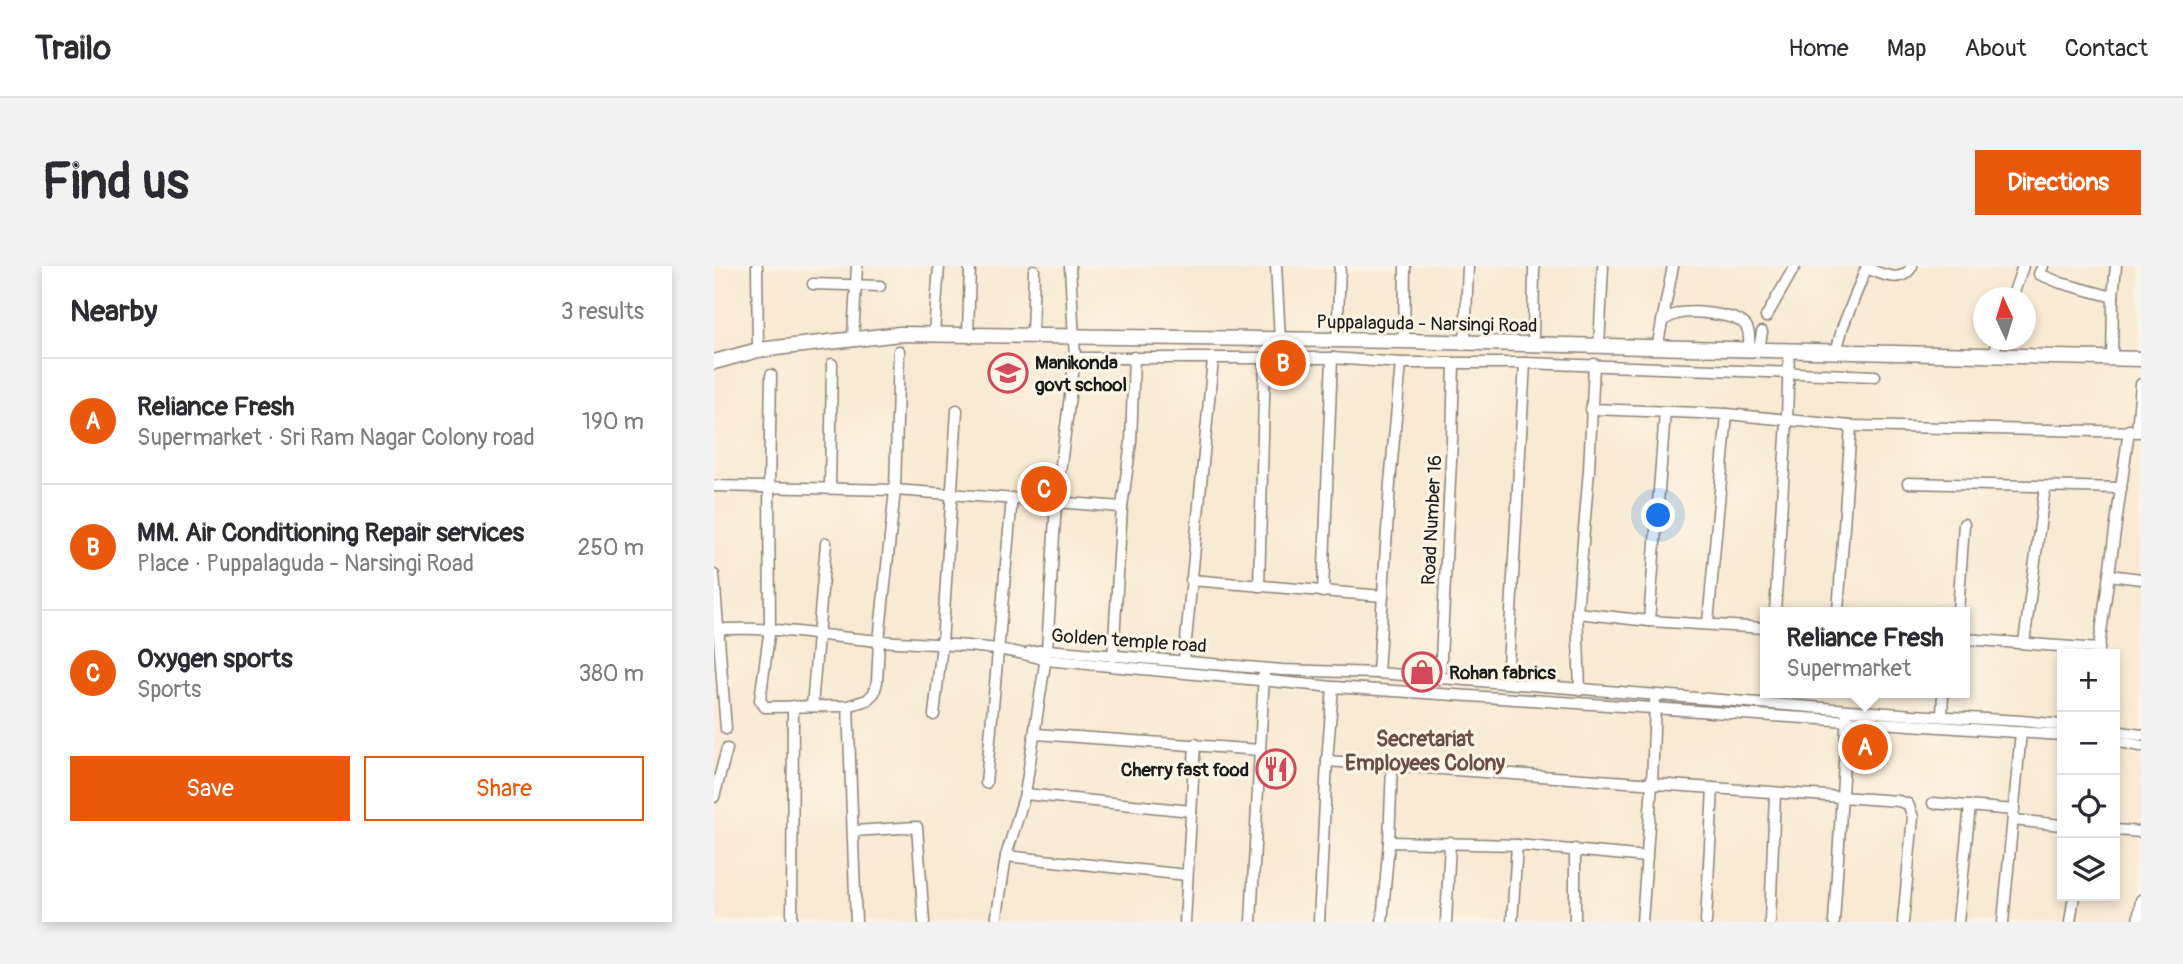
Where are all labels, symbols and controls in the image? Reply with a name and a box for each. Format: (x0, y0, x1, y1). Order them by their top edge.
text: Trailo (35, 28, 111, 69)
text: Home (1788, 34, 1849, 63)
text: Map (1887, 34, 1927, 63)
text: About (1965, 34, 2027, 63)
text: Contact (2065, 34, 2148, 63)
button: Directions (1975, 150, 2141, 215)
text: Find us (42, 152, 189, 213)
north arrow (1973, 287, 2036, 350)
text: Nearby (70, 293, 157, 330)
text: 3 results (561, 297, 644, 326)
street label: Puppalaguda - Narsingi Road (1316, 310, 1538, 338)
pin: B (1260, 337, 1306, 389)
place label: Manikonda govt school (1035, 351, 1127, 397)
school or university icon: Manikonda govt school (987, 352, 1029, 394)
text: Reliance Fresh (137, 391, 294, 423)
text: A (86, 407, 100, 436)
text: 190 m (582, 407, 644, 436)
text: Supermarket · Sri Ram Nagar Colony road (137, 423, 535, 452)
street label: Road Number 16 (1417, 454, 1447, 586)
pin: C (1021, 463, 1067, 515)
your location (1641, 498, 1675, 532)
text: MM. Air Conditioning Repair services (137, 517, 524, 549)
text: B (86, 533, 100, 562)
text: 250 m (578, 533, 644, 562)
text: Place · Puppalaguda - Narsingi Road (137, 549, 474, 578)
popup (1760, 607, 1970, 698)
text: Reliance Fresh (1786, 622, 1944, 654)
street label: Golden temple road (1050, 624, 1208, 658)
text: Oxygen sports (137, 643, 293, 675)
map controls (2057, 649, 2120, 901)
button: + (2057, 649, 2120, 712)
shop icon: Rohan fabrics (1401, 651, 1443, 693)
text: Supermarket (1786, 654, 1911, 683)
text: C (86, 659, 100, 688)
text: 380 m (578, 659, 644, 688)
place label: Rohan fabrics (1449, 661, 1556, 685)
text: Sports (137, 675, 201, 704)
button: − (2057, 712, 2120, 775)
pin: A (1842, 721, 1888, 773)
district label: Secretariat Employees Colony (1345, 726, 1505, 777)
restaurant icon: Cherry fast food (1255, 748, 1297, 790)
button: Save (70, 756, 350, 821)
button: Share (364, 756, 644, 821)
place label: Cherry fast food (1121, 758, 1249, 782)
button: locate (2057, 775, 2120, 838)
button: layers (2057, 838, 2120, 901)

